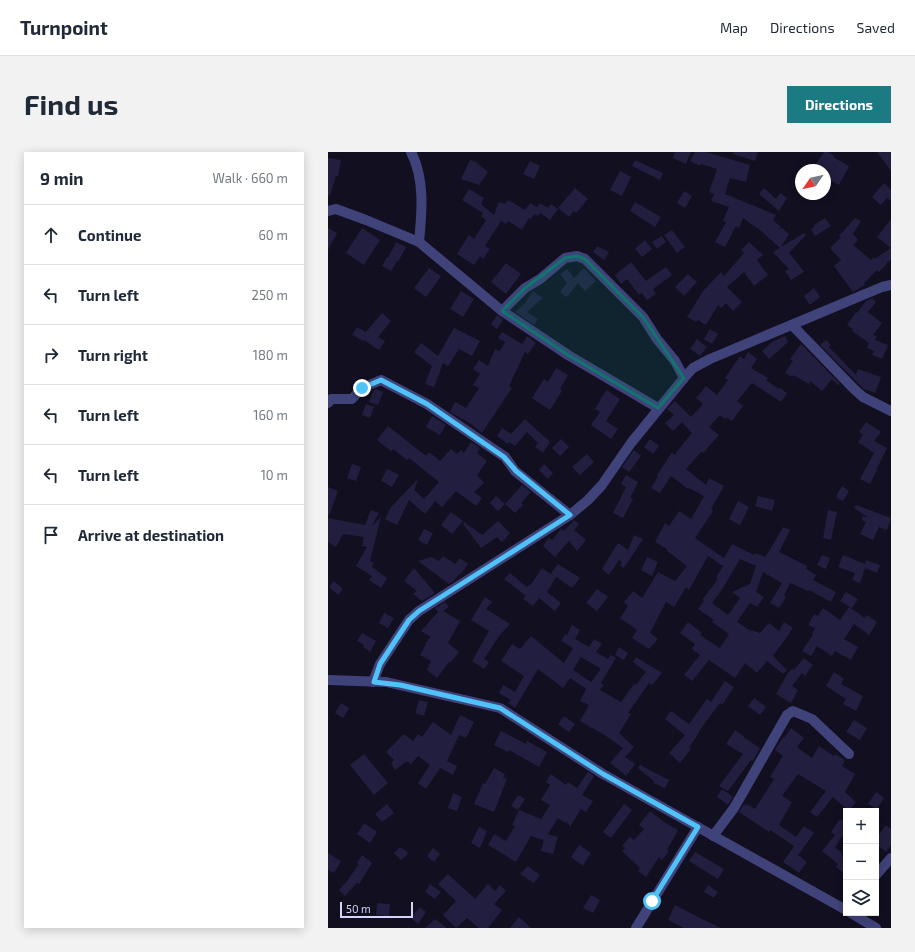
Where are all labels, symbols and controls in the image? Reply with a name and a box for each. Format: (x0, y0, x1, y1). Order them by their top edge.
text: Turnpoint (20, 16, 108, 39)
text: Map (720, 19, 748, 36)
text: Directions (770, 19, 835, 36)
text: Saved (857, 19, 895, 36)
button: Directions (787, 86, 891, 123)
text: Find us (24, 87, 118, 121)
north arrow (795, 164, 831, 200)
text: 9 min (40, 168, 84, 188)
text: Walk · 660 m (212, 170, 288, 186)
icon: ahead (40, 224, 62, 246)
text: Continue (78, 226, 141, 244)
text: 60 m (258, 227, 288, 243)
icon: left (40, 284, 62, 306)
text: Turn left (78, 286, 139, 304)
text: 250 m (252, 287, 288, 303)
icon: right (40, 344, 62, 366)
text: Turn right (78, 346, 148, 364)
text: 180 m (253, 347, 288, 363)
route end (353, 379, 371, 397)
icon: left (40, 404, 62, 426)
text: Turn left (78, 406, 139, 424)
text: 160 m (253, 407, 288, 423)
icon: left (40, 464, 62, 486)
text: Turn left (78, 466, 139, 484)
text: 10 m (261, 467, 288, 483)
icon: arrive (40, 524, 62, 546)
text: Arrive at destination (78, 526, 224, 544)
map controls (843, 808, 879, 916)
button: + (843, 808, 879, 844)
button: − (843, 844, 879, 880)
button: layers (843, 880, 879, 916)
route start (643, 892, 661, 910)
scale bar (340, 900, 413, 919)
text: 50 m (346, 902, 371, 915)

